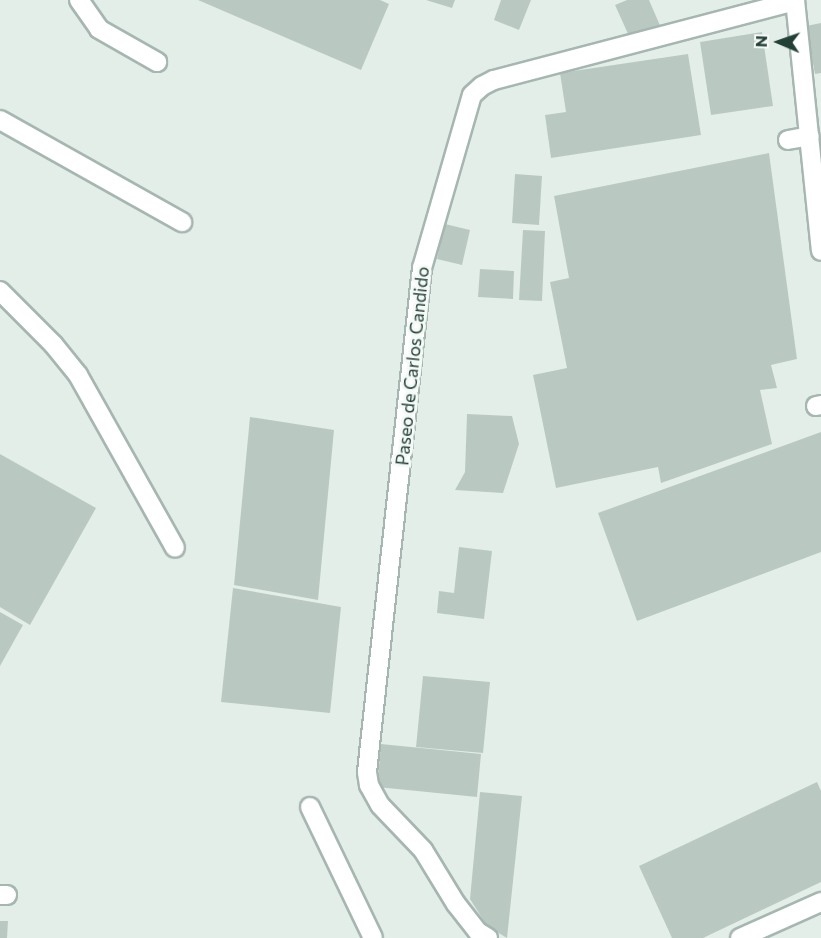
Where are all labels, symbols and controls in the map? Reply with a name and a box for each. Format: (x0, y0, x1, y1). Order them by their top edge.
north arrow (749, 12, 809, 72)
text: N (751, 35, 770, 48)
street label: Paseo de Carlos Candido (391, 265, 433, 467)

